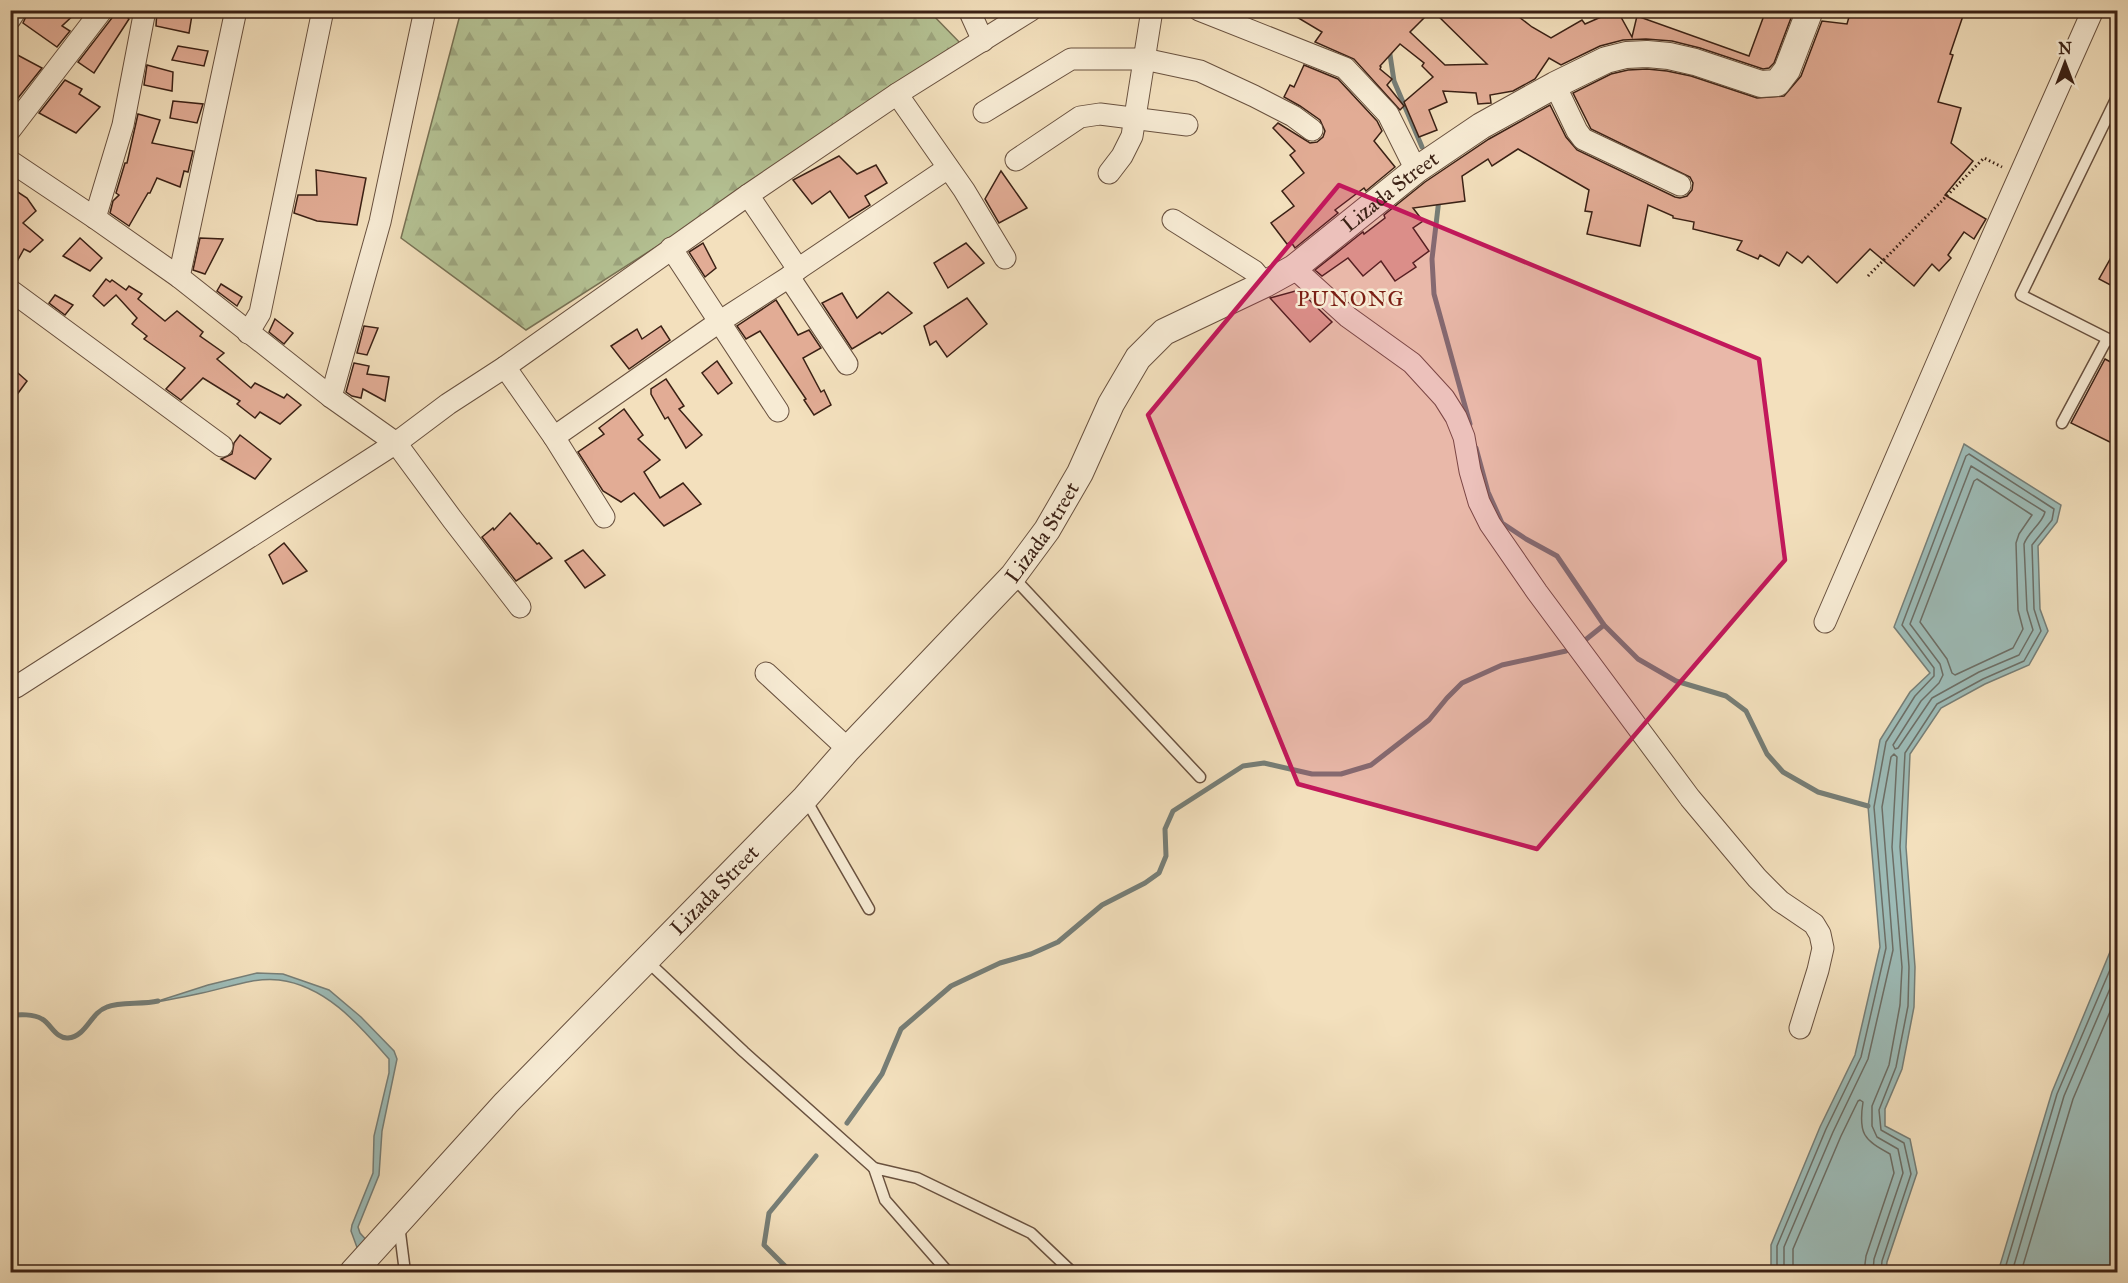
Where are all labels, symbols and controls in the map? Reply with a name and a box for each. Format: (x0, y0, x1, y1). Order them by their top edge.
north arrow (2035, 33, 2095, 93)
text: N (2058, 39, 2072, 58)
street label: Lizada Street (1336, 145, 1444, 238)
district label: PUNONG (1297, 285, 1405, 312)
street label: Lizada Street (999, 477, 1085, 588)
street label: Lizada Street (665, 839, 765, 941)

